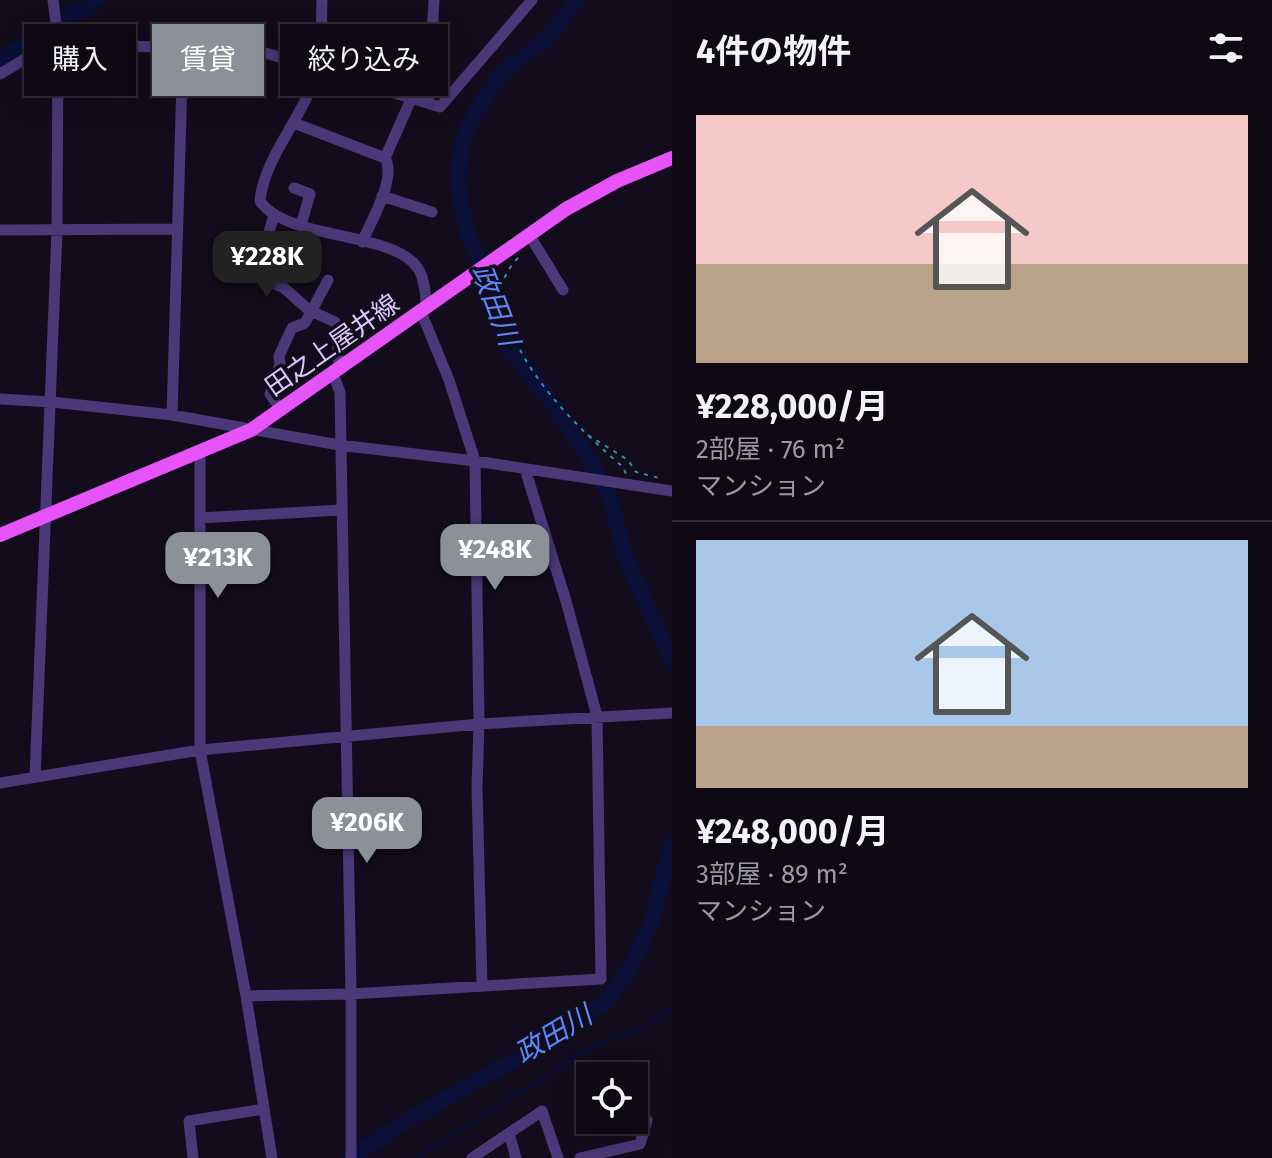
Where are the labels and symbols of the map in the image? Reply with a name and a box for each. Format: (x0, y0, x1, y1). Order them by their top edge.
pin: ¥228K (211, 231, 323, 299)
water label: 政田川 (465, 260, 527, 353)
street label: 田之上屋井線 (259, 288, 405, 403)
pin: ¥248K (439, 524, 551, 592)
pin: ¥213K (162, 532, 274, 600)
pin: ¥206K (311, 797, 423, 865)
water label: 政田川 (509, 997, 600, 1070)

